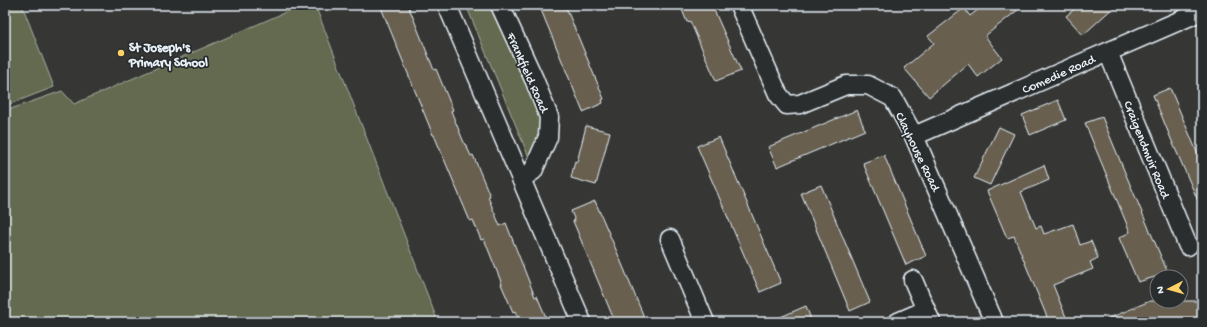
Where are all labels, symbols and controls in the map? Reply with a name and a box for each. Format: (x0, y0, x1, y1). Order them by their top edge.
street label: Frankfield Road (502, 30, 552, 117)
place label: St Joseph's Primary School (128, 41, 208, 71)
marker: St Joseph's Primary School (116, 48, 126, 58)
street label: Comedie Road (1020, 52, 1099, 98)
street label: Craigendmuir Road (1119, 99, 1173, 202)
street label: Clayhouse Road (891, 110, 943, 195)
north arrow (1149, 269, 1189, 309)
text: N (1155, 286, 1167, 294)

